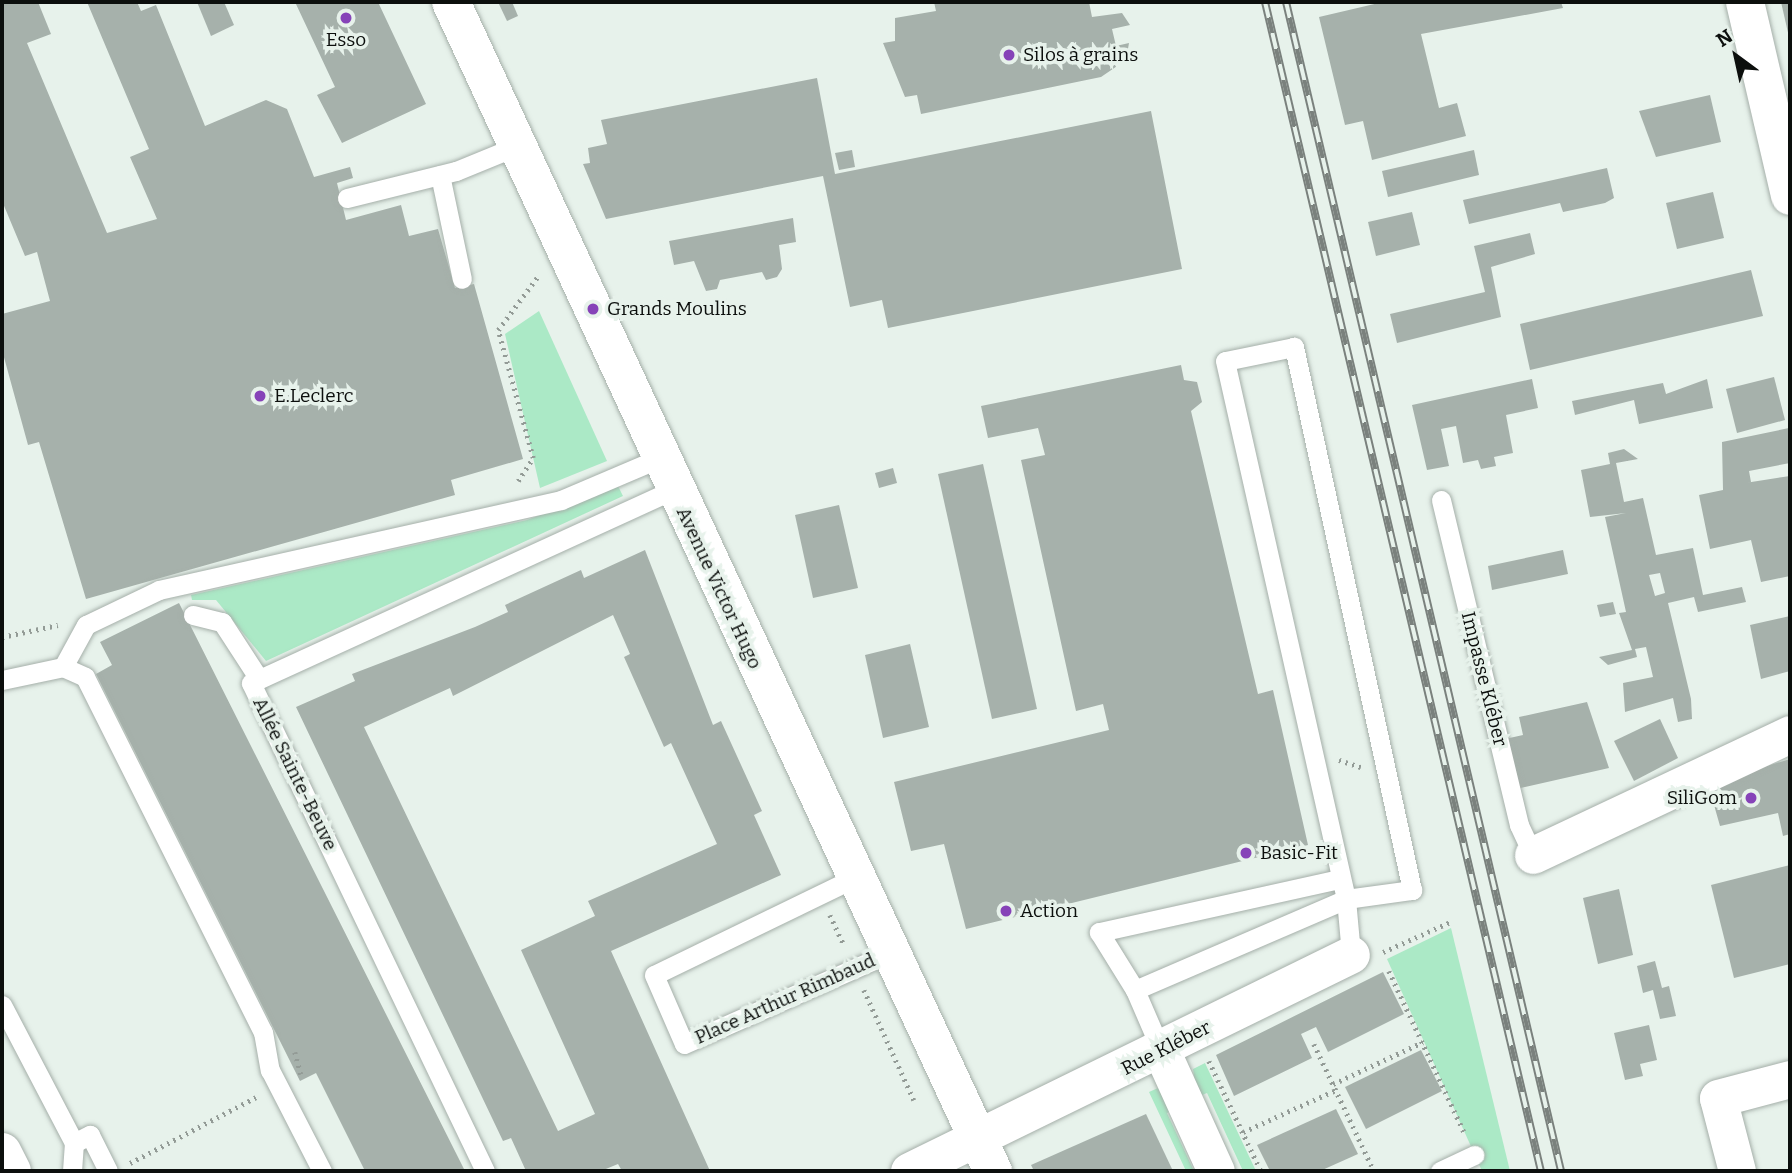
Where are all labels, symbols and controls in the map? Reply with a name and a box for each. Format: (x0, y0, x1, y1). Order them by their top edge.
marker: Esso (338, 10, 354, 26)
north arrow (1701, 21, 1771, 91)
text: N (1712, 24, 1737, 52)
place label: Esso (326, 29, 366, 51)
place label: Silos à grains (1023, 44, 1138, 66)
marker: Silos à grains (1001, 47, 1017, 63)
place label: Grands Moulins (607, 298, 747, 320)
marker: Grands Moulins (585, 301, 601, 317)
place label: E.Leclerc (274, 385, 353, 407)
marker: E.Leclerc (252, 388, 268, 404)
street label: Avenue Victor Hugo (671, 503, 767, 673)
street label: Impasse Kléber (1456, 609, 1512, 749)
street label: Allée Sainte-Beuve (248, 694, 342, 854)
place label: SiliGom (1667, 787, 1737, 809)
marker: SiliGom (1743, 790, 1759, 806)
place label: Basic-Fit (1260, 842, 1338, 864)
marker: Basic-Fit (1238, 845, 1254, 861)
place label: Action (1020, 900, 1078, 922)
marker: Action (998, 903, 1014, 919)
street label: Place Arthur Rimbaud (691, 949, 879, 1049)
street label: Rue Kléber (1117, 1016, 1215, 1080)

